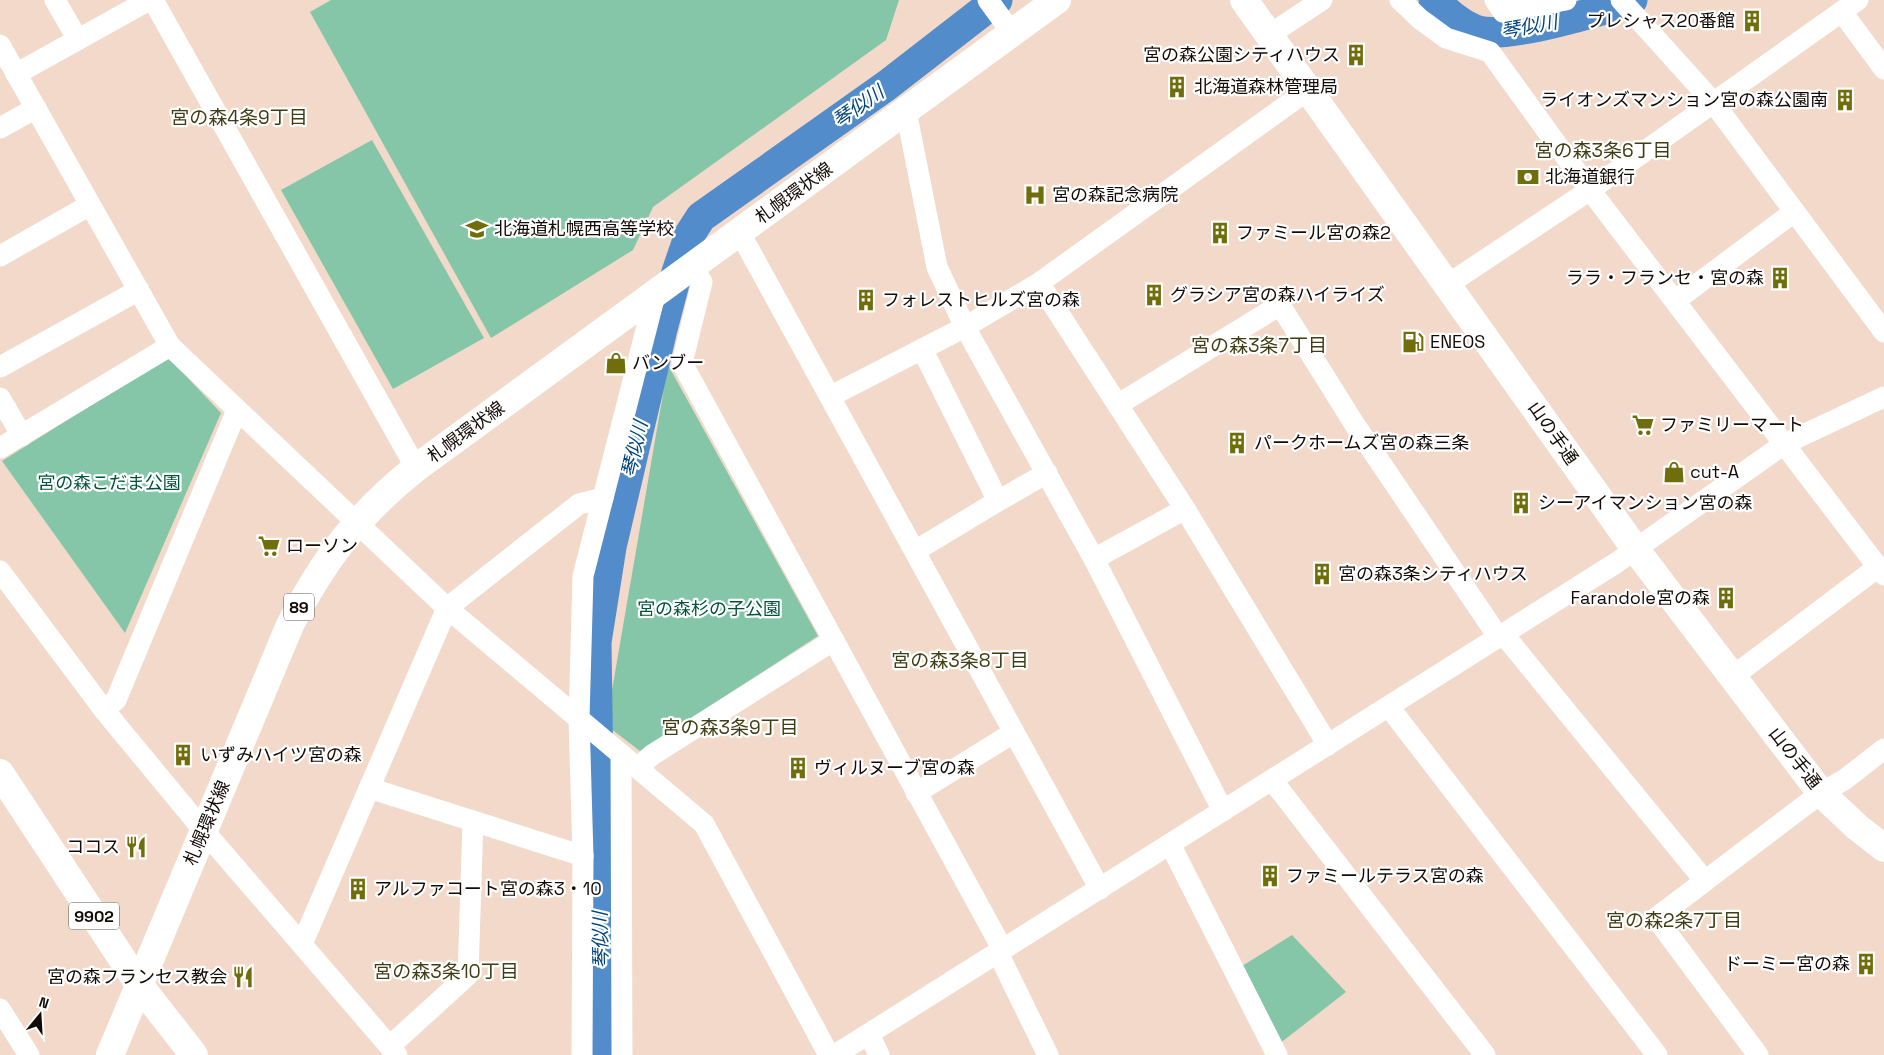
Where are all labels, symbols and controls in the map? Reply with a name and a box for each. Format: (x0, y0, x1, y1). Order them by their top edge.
building icon: プレシャス20番館 (1739, 8, 1765, 34)
water label: 琴似川 (1499, 9, 1561, 44)
place label: プレシャス20番館 (1587, 9, 1735, 32)
building icon: 宮の森公園シティハウス (1343, 42, 1369, 68)
place label: 宮の森公園シティハウス (1143, 43, 1340, 66)
building icon: 北海道森林管理局 (1164, 74, 1190, 100)
place label: 北海道森林管理局 (1194, 75, 1338, 98)
water label: 琴似川 (828, 79, 890, 133)
building icon: ライオンズマンション宮の森公園南 (1832, 87, 1858, 113)
place label: ライオンズマンション宮の森公園南 (1540, 88, 1828, 111)
district label: 宮の森4条9丁目 (170, 105, 308, 130)
district label: 宮の森3条6丁目 (1534, 138, 1672, 163)
street label: 札幌環状線 (751, 157, 837, 228)
bank icon: 北海道銀行 (1515, 164, 1541, 190)
place label: 北海道銀行 (1545, 165, 1635, 188)
hospital icon: 宮の森記念病院 (1022, 182, 1048, 208)
place label: 宮の森記念病院 (1052, 183, 1178, 206)
school or university icon: 北海道札幌西高等学校 (464, 216, 490, 242)
place label: 北海道札幌西高等学校 (494, 217, 674, 240)
building icon: ファミール宮の森2 (1207, 220, 1233, 246)
place label: ファミール宮の森2 (1236, 221, 1391, 244)
building icon: ララ・フランセ・宮の森 (1767, 265, 1793, 291)
place label: ララ・フランセ・宮の森 (1566, 266, 1764, 289)
building icon: グラシア宮の森ハイライズ (1141, 282, 1167, 308)
place label: グラシア宮の森ハイライズ (1170, 283, 1385, 306)
building icon: フォレストヒルズ宮の森 (853, 287, 879, 313)
place label: フォレストヒルズ宮の森 (882, 288, 1080, 311)
fuel station icon: ENEOS (1400, 329, 1426, 355)
place label: ENEOS (1430, 330, 1485, 353)
district label: 宮の森3条7丁目 (1191, 333, 1327, 358)
shop icon: バンブー (603, 350, 629, 376)
place label: バンブー (632, 351, 704, 374)
street label: 札幌環状線 (423, 396, 509, 467)
street label: 山の手通 (1523, 397, 1583, 469)
supermarket icon: ファミリーマート (1630, 412, 1656, 438)
place label: ファミリーマート (1660, 413, 1804, 436)
water label: 琴似川 (616, 417, 654, 480)
building icon: パークホームズ宮の森三条 (1224, 430, 1250, 456)
place label: パークホームズ宮の森三条 (1254, 431, 1469, 454)
shop icon: cut-A (1661, 459, 1687, 485)
place label: cut-A (1690, 460, 1739, 483)
park label: 宮の森こだま公園 (37, 471, 181, 494)
building icon: シーアイマンション宮の森 (1508, 490, 1534, 516)
place label: シーアイマンション宮の森 (1538, 491, 1752, 514)
supermarket icon: ローソン (256, 533, 282, 559)
place label: ローソン (286, 534, 358, 557)
building icon: 宮の森3条シティハウス (1309, 561, 1335, 587)
place label: 宮の森3条シティハウス (1338, 562, 1528, 585)
building icon: Farandole宮の森 (1713, 585, 1739, 611)
place label: Farandole宮の森 (1570, 586, 1710, 609)
road number: 89 (284, 594, 314, 620)
park label: 宮の森杉の子公園 (637, 597, 781, 620)
district label: 宮の森3条8丁目 (891, 648, 1029, 673)
district label: 宮の森3条9丁目 (661, 715, 799, 740)
street label: 山の手通 (1764, 722, 1827, 793)
building icon: いずみハイツ宮の森 (170, 742, 196, 768)
place label: いずみハイツ宮の森 (200, 743, 362, 766)
building icon: ヴィルヌーブ宮の森 (785, 755, 811, 781)
place label: ヴィルヌーブ宮の森 (814, 756, 975, 779)
street label: 札幌環状線 (178, 777, 235, 869)
restaurant icon: ココス (123, 834, 149, 860)
place label: ココス (66, 835, 120, 858)
building icon: ファミールテラス宮の森 (1257, 863, 1283, 889)
place label: ファミールテラス宮の森 (1286, 864, 1484, 887)
building icon: アルファコート宮の森3・10 (345, 876, 371, 902)
place label: アルファコート宮の森3・10 (374, 877, 602, 900)
road number: 9902 (69, 902, 119, 929)
district label: 宮の森2条7丁目 (1606, 908, 1742, 933)
water label: 琴似川 (587, 909, 613, 969)
building icon: ドーミー宮の森 (1853, 951, 1879, 977)
place label: ドーミー宮の森 (1724, 952, 1850, 975)
district label: 宮の森3条10丁目 (373, 959, 519, 984)
restaurant icon: 宮の森フランセス教会 (230, 964, 256, 990)
place label: 宮の森フランセス教会 (47, 965, 227, 988)
north arrow (15, 990, 65, 1040)
text: N (37, 993, 51, 1013)

